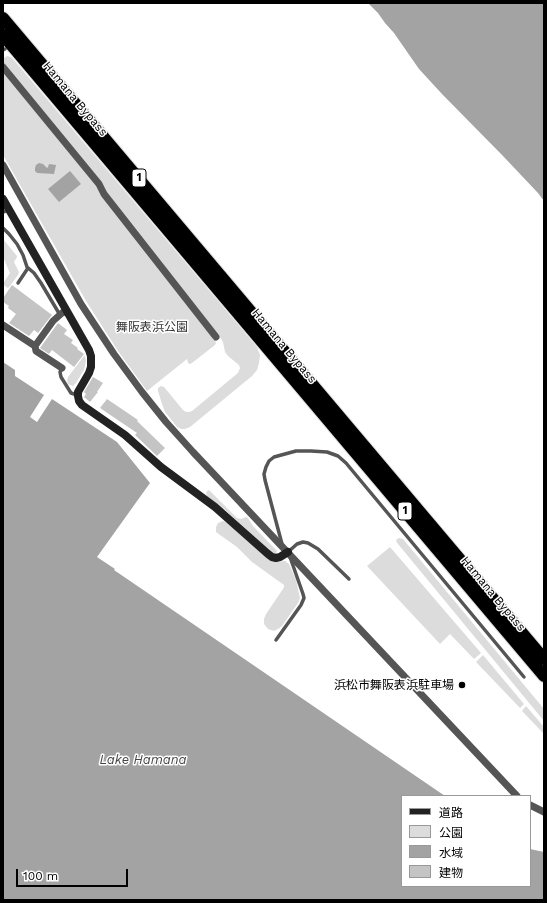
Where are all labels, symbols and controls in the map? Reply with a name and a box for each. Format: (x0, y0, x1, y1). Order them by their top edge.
street label: Hamana Bypass (40, 59, 110, 139)
road number: 1 (132, 169, 146, 187)
street label: Hamana Bypass (249, 306, 319, 386)
park label: 舞阪表浜公園 (116, 320, 188, 334)
road number: 1 (398, 502, 412, 520)
street label: Hamana Bypass (458, 554, 528, 634)
place label: 浜松市舞阪表浜駐車場 (334, 678, 454, 692)
marker: 浜松市舞阪表浜駐車場 (457, 680, 467, 690)
water label: Lake Hamana (99, 752, 187, 768)
legend (401, 795, 531, 887)
text: 道路 (439, 806, 463, 820)
text: 公園 (439, 826, 463, 840)
text: 水域 (439, 846, 463, 860)
scale bar (18, 861, 130, 887)
text: 建物 (439, 866, 463, 880)
text: 100 m (23, 869, 58, 883)

